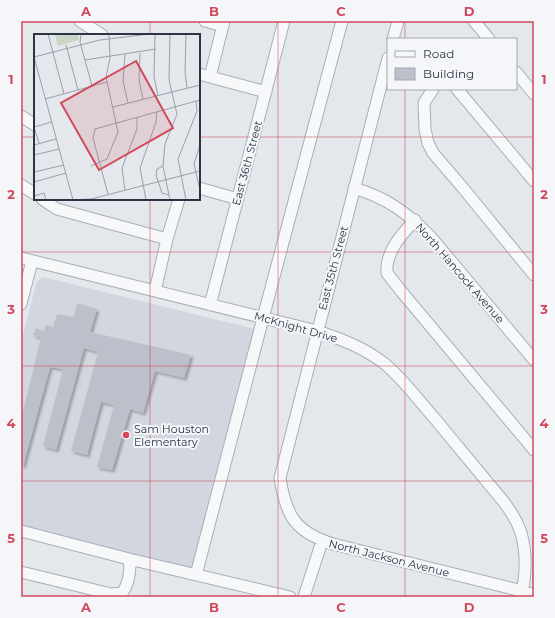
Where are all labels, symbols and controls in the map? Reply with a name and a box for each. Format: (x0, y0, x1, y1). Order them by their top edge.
text: A (80, 3, 92, 19)
text: B (209, 3, 219, 19)
text: C (336, 3, 346, 19)
text: D (464, 3, 475, 19)
inset map (34, 34, 200, 200)
legend (387, 38, 517, 90)
text: Road (423, 46, 454, 61)
text: Building (423, 66, 474, 81)
text: 1 (8, 71, 14, 87)
text: 1 (541, 71, 547, 87)
street label: East 36th Street (229, 118, 265, 207)
text: 2 (7, 186, 15, 202)
text: 2 (540, 186, 548, 202)
street label: North Hancock Avenue (413, 220, 508, 326)
street label: East 35th Street (315, 224, 351, 312)
text: 3 (6, 301, 15, 317)
text: 3 (539, 301, 548, 317)
street label: McKnight Drive (253, 308, 340, 346)
text: 4 (7, 415, 16, 431)
text: 4 (540, 415, 549, 431)
place label: Sam Houston Elementary (134, 422, 209, 449)
marker: Sam Houston Elementary (121, 430, 131, 440)
text: 5 (7, 530, 15, 546)
text: 5 (540, 530, 548, 546)
street label: North Jackson Avenue (327, 536, 451, 580)
text: A (80, 599, 92, 615)
text: B (209, 599, 219, 615)
text: C (336, 599, 346, 615)
text: D (464, 599, 475, 615)

